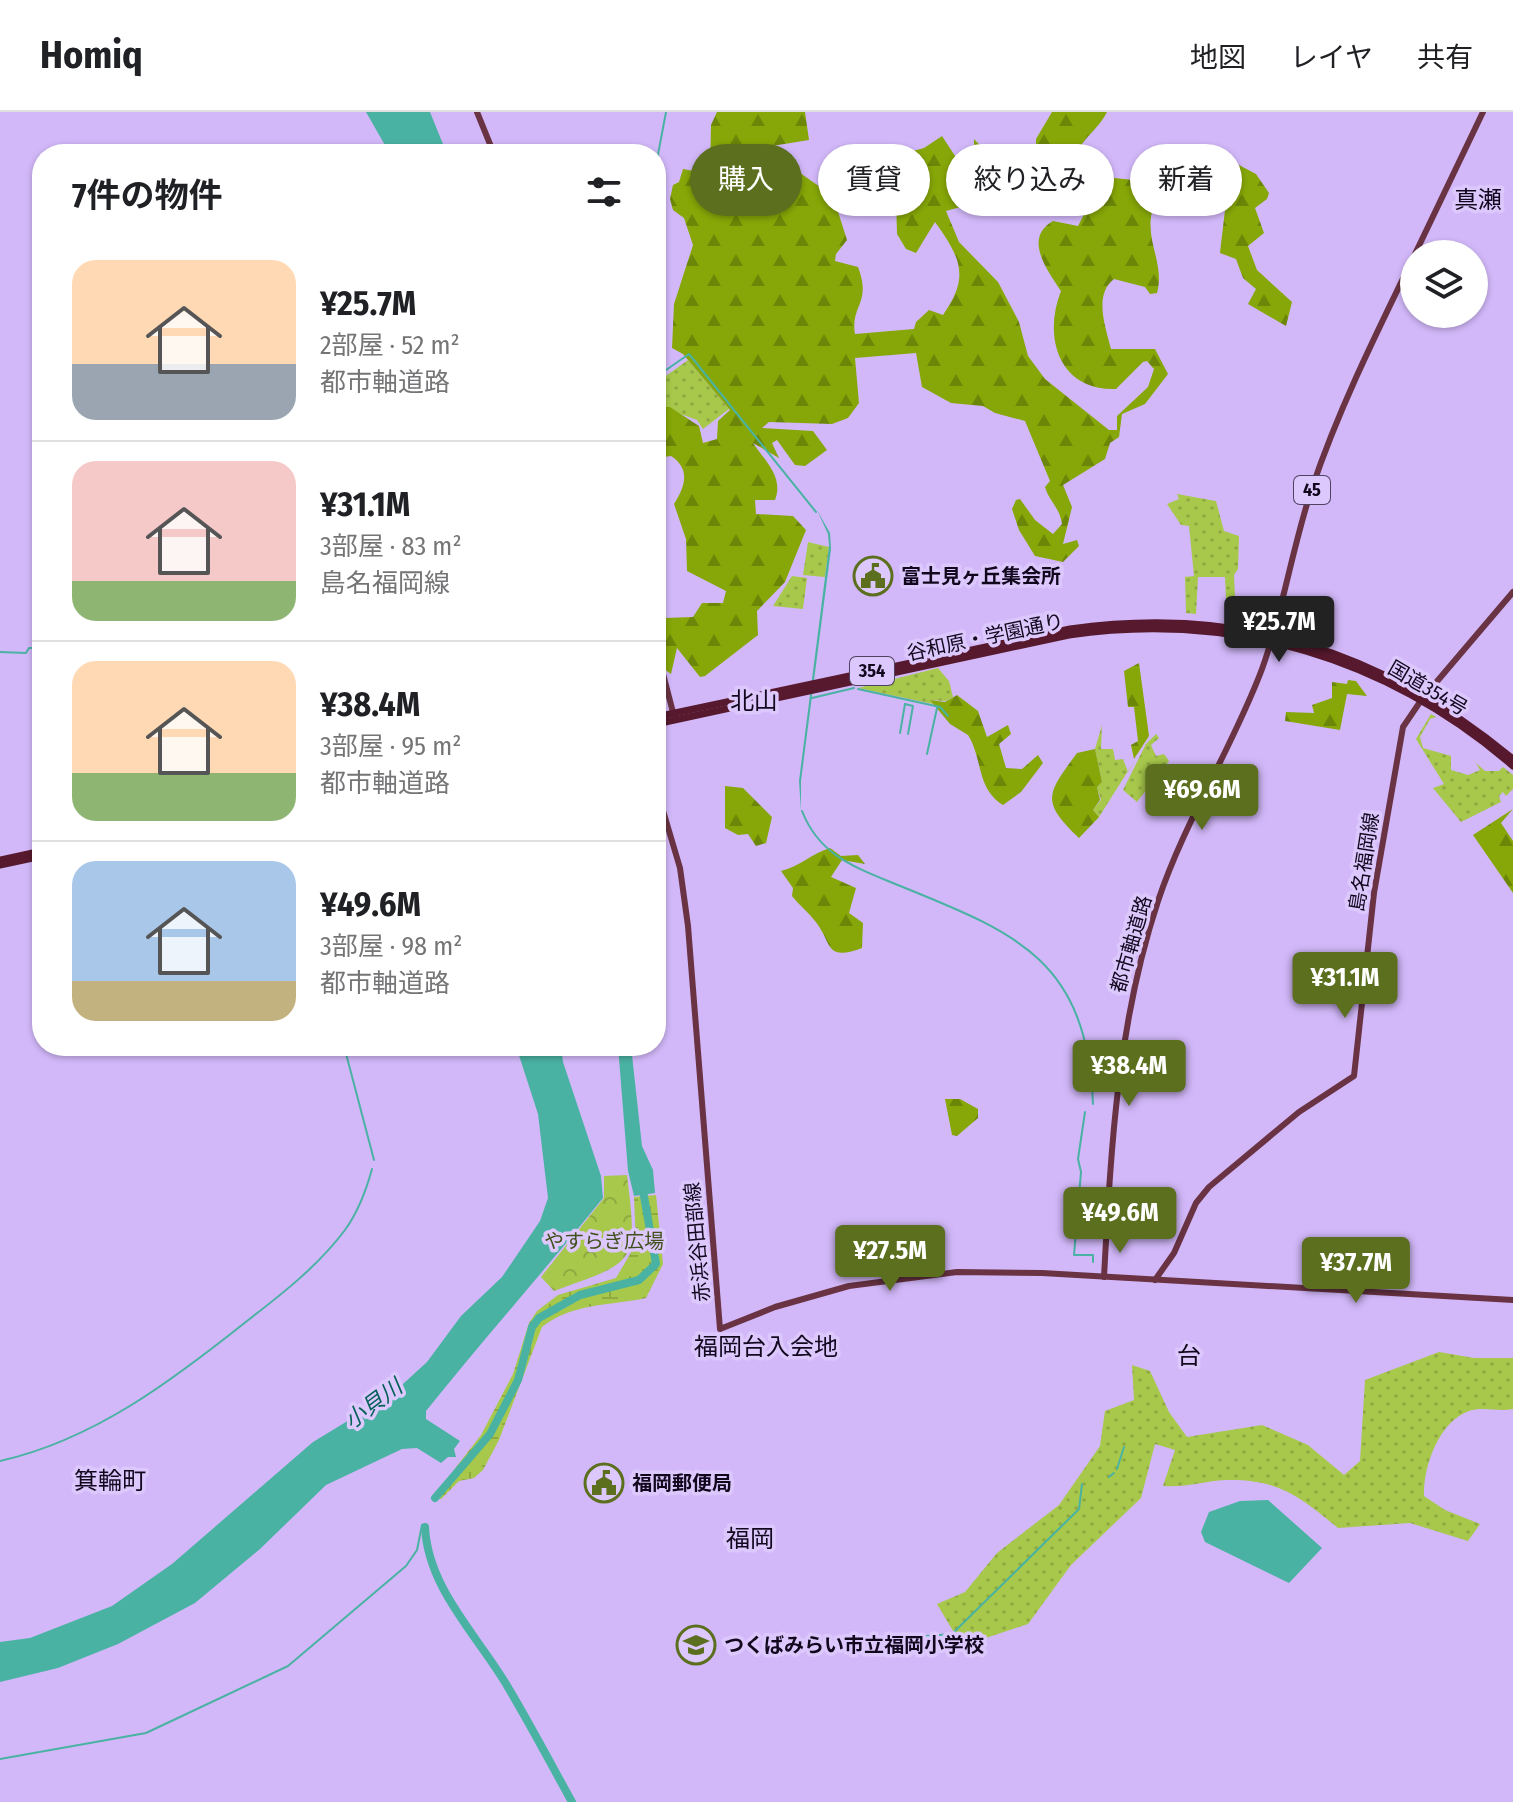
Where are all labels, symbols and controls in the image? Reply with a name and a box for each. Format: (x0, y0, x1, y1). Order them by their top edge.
text: Homiq (40, 32, 143, 78)
text: 地図 (1190, 41, 1246, 74)
text: レイヤ (1290, 41, 1373, 74)
text: 共有 (1417, 41, 1473, 74)
chip: 購入 (690, 144, 802, 216)
chip: 賃貸 (818, 144, 930, 216)
chip: 絞り込み (946, 144, 1114, 216)
chip: 新着 (1130, 144, 1242, 216)
icon: filters (582, 170, 626, 214)
text: 7件の物件 (72, 175, 222, 216)
district label: 真瀬 (1454, 186, 1502, 214)
map controls (1400, 240, 1488, 328)
button: layers (1400, 240, 1488, 328)
text: ¥25.7M (320, 283, 416, 324)
icon: home (136, 292, 232, 388)
text: 2部屋 · 52 m² (320, 330, 460, 361)
text: 都市軸道路 (320, 367, 450, 398)
road number: 45 (1294, 476, 1330, 504)
text: ¥31.1M (320, 484, 410, 525)
icon: home (136, 493, 232, 589)
text: 3部屋 · 83 m² (320, 531, 462, 562)
public building icon: 富士見ヶ丘集会所 (852, 555, 894, 597)
place label: 富士見ヶ丘集会所 (901, 564, 1061, 588)
text: 島名福岡線 (320, 568, 450, 599)
pin: ¥25.7M (1214, 596, 1344, 664)
text: ¥25.7M (1242, 606, 1316, 637)
street label: 谷和原・学園通り (904, 609, 1066, 665)
street label: 国道354号 (1384, 656, 1472, 720)
road number: 354 (850, 657, 894, 685)
text: ¥38.4M (320, 684, 420, 725)
district label: 北山 (730, 687, 778, 715)
icon: home (136, 693, 232, 789)
text: 3部屋 · 95 m² (320, 731, 461, 762)
pin: ¥69.6M (1137, 764, 1267, 832)
text: 都市軸道路 (320, 768, 450, 799)
text: ¥69.6M (1163, 774, 1241, 805)
street label: 島名福岡線 (1344, 811, 1384, 913)
text: ¥49.6M (320, 884, 421, 925)
icon: home (136, 893, 232, 989)
street label: 都市軸道路 (1106, 893, 1156, 995)
text: 3部屋 · 98 m² (320, 931, 462, 962)
pin: ¥31.1M (1280, 952, 1410, 1020)
text: ¥31.1M (1310, 962, 1380, 993)
text: 都市軸道路 (320, 968, 450, 999)
pin: ¥38.4M (1064, 1040, 1194, 1108)
text: ¥38.4M (1091, 1050, 1167, 1081)
street label: 赤浜谷田部線 (680, 1181, 714, 1303)
pin: ¥49.6M (1055, 1187, 1185, 1255)
text: ¥49.6M (1081, 1197, 1159, 1228)
pin: ¥27.5M (825, 1225, 955, 1293)
park label: やすらぎ広場 (544, 1229, 664, 1253)
text: ¥27.5M (853, 1235, 927, 1266)
pin: ¥37.7M (1291, 1237, 1421, 1305)
text: ¥37.7M (1320, 1247, 1392, 1278)
district label: 福岡台入会地 (694, 1333, 838, 1361)
district label: 台 (1177, 1342, 1201, 1370)
water label: 小貝川 (339, 1372, 409, 1435)
public building icon: 福岡郵便局 (583, 1462, 625, 1504)
district label: 箕輪町 (74, 1467, 146, 1495)
place label: 福岡郵便局 (632, 1471, 732, 1495)
district label: 福岡 (726, 1525, 774, 1553)
school or university icon: つくばみらい市立福岡小学校 (675, 1624, 717, 1666)
place label: つくばみらい市立福岡小学校 (724, 1633, 984, 1657)

